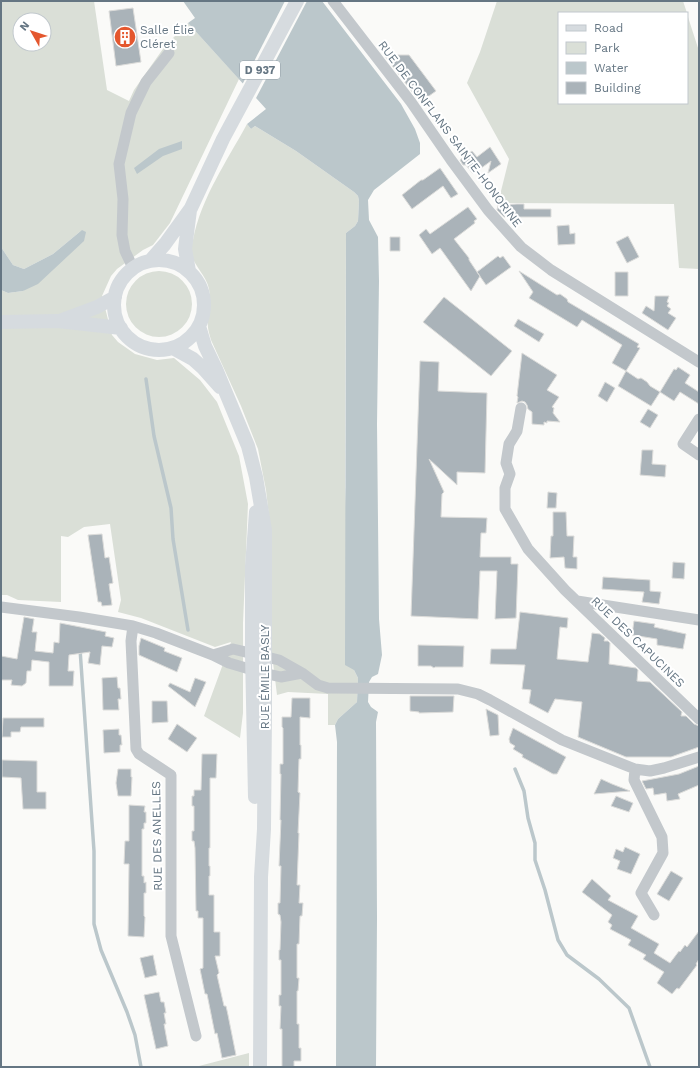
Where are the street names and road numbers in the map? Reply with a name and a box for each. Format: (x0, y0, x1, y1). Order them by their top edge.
street label: RUE DE CONFLANS SAINTE-HONORINE (375, 38, 525, 230)
road number: D 937 (240, 61, 280, 79)
street label: RUE DES CAPUCINES (588, 594, 688, 690)
street label: RUE ÉMILE BASLY (258, 625, 272, 729)
street label: RUE DES ANELLES (149, 781, 165, 891)

